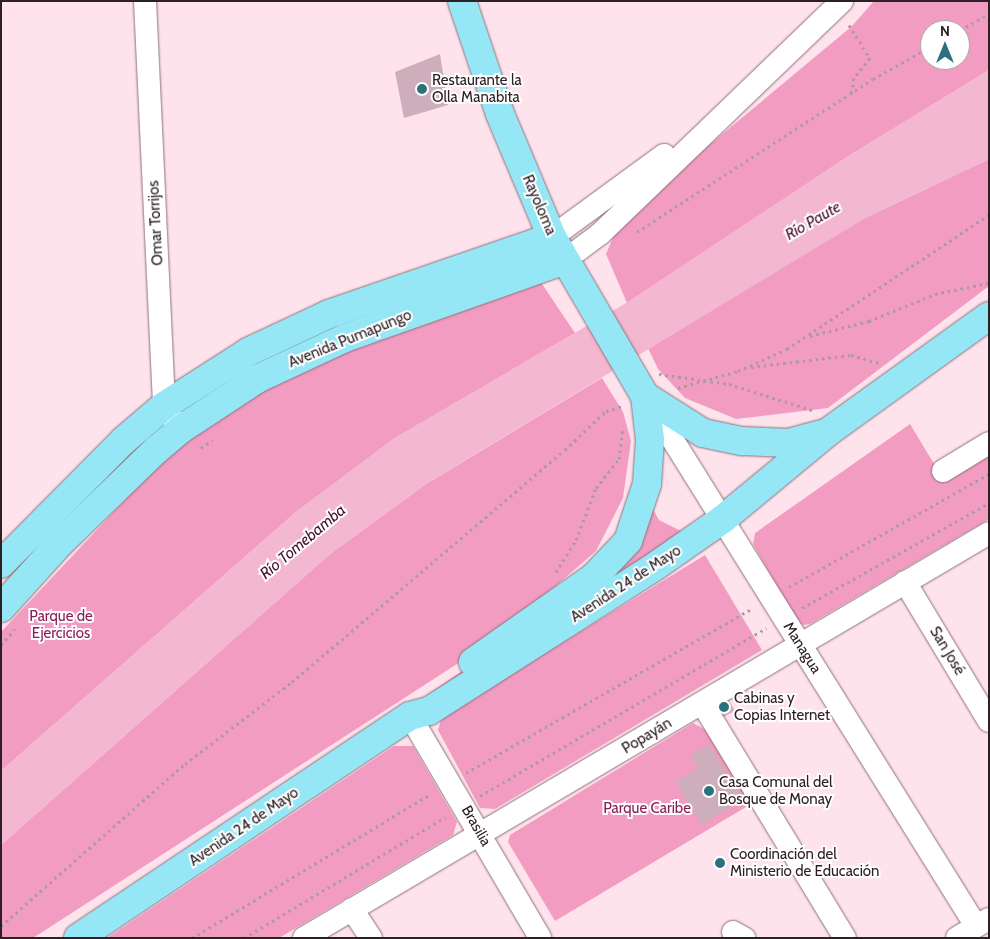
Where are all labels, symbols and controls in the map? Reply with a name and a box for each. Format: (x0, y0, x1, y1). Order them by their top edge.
north arrow (920, 20, 970, 70)
text: N (940, 22, 950, 40)
place label: Restaurante la Olla Manabita (432, 71, 522, 106)
marker: Restaurante la Olla Manabita (416, 83, 428, 95)
street label: Rayoloma (518, 172, 560, 238)
street label: Omar Torrijos (145, 180, 167, 266)
water label: Río Paute (782, 197, 844, 245)
street label: Avenida Pumapungo (286, 306, 414, 372)
water label: Río Tomebamba (256, 501, 350, 583)
street label: Avenida 24 de Mayo (567, 542, 685, 626)
park label: Parque de Ejercicios (29, 607, 93, 642)
street label: Managua (779, 619, 825, 677)
street label: San José (926, 623, 968, 679)
place label: Cabinas y Copias Internet (734, 689, 830, 724)
marker: Cabinas y Copias Internet (718, 701, 730, 713)
street label: Popayán (619, 714, 675, 758)
place label: Casa Comunal del Bosque de Monay (719, 773, 833, 808)
street label: Avenida 24 de Mayo (186, 784, 302, 870)
marker: Casa Comunal del Bosque de Monay (703, 785, 715, 797)
park label: Parque Caribe (603, 800, 691, 818)
street label: Brasilia (457, 802, 495, 850)
place label: Coordinación del Ministerio de Educación (730, 845, 879, 880)
marker: Coordinación del Ministerio de Educación (714, 857, 726, 869)

